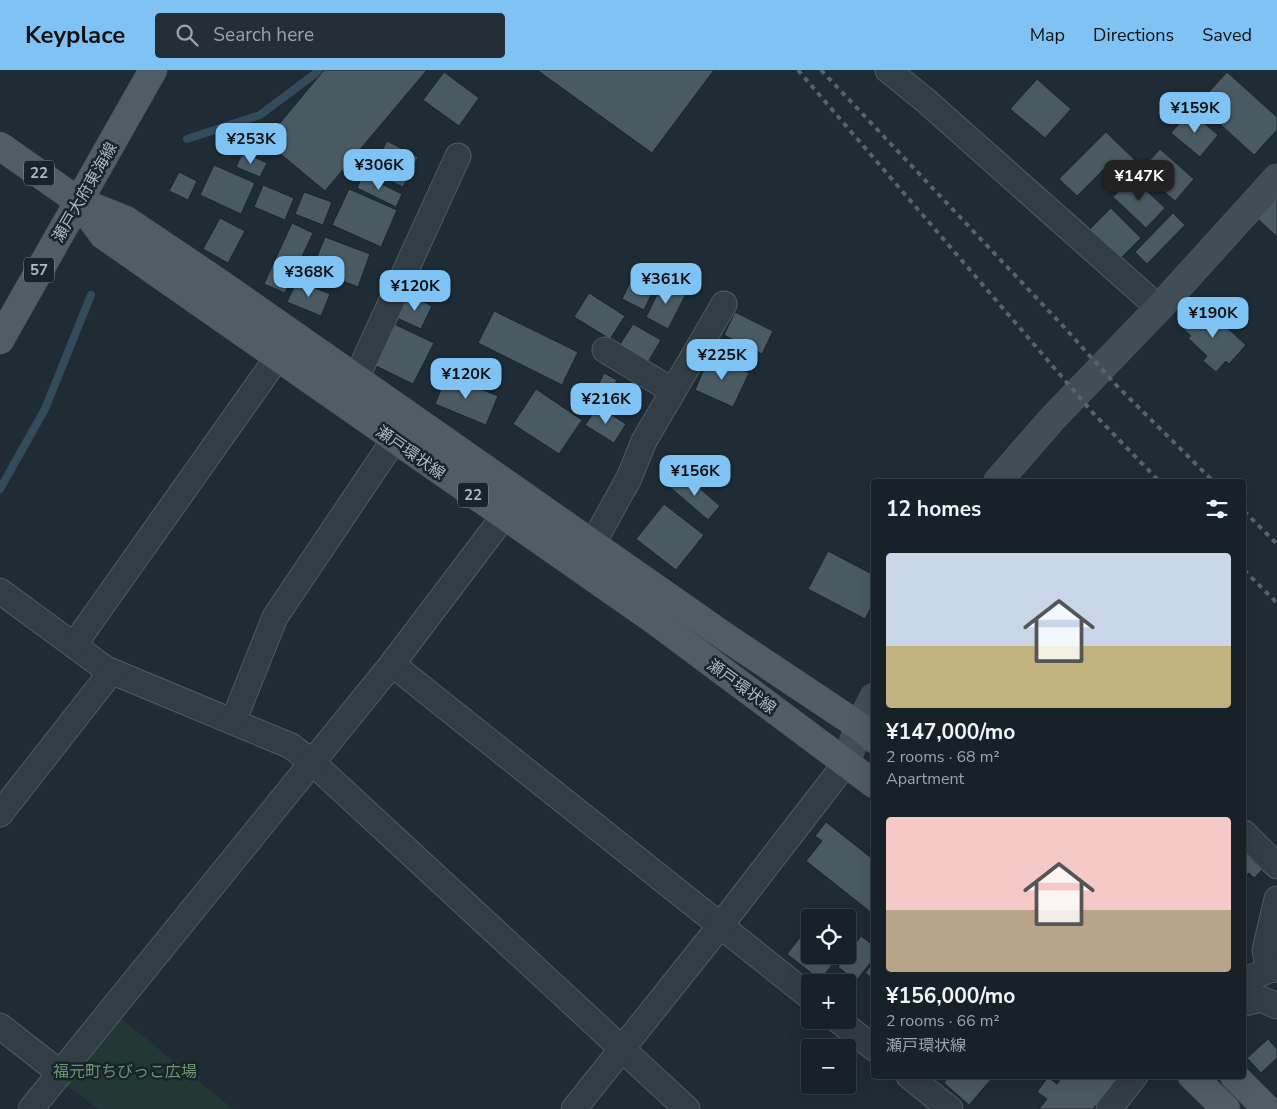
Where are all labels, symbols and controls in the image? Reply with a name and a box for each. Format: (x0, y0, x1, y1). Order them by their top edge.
search box (155, 13, 505, 58)
text: Keyplace (25, 19, 125, 51)
icon: search (173, 21, 201, 49)
text: Search here (213, 22, 314, 48)
text: Map (1030, 23, 1065, 47)
text: Directions (1093, 23, 1174, 47)
text: Saved (1202, 23, 1252, 47)
pin: ¥159K (1160, 92, 1230, 134)
text: ¥159K (1170, 97, 1220, 119)
pin: ¥253K (216, 122, 286, 165)
text: ¥253K (226, 128, 276, 150)
street label: 瀬戸大府東海線 (47, 138, 122, 247)
pin: ¥306K (344, 148, 414, 191)
text: ¥306K (354, 154, 404, 176)
road number: 22 (24, 160, 54, 186)
pin: ¥147K (1104, 160, 1174, 202)
text: ¥147K (1114, 165, 1164, 187)
pin: ¥368K (274, 256, 344, 298)
road number: 57 (24, 258, 54, 282)
text: ¥368K (284, 261, 334, 283)
pin: ¥361K (631, 262, 701, 305)
text: ¥361K (641, 268, 691, 290)
pin: ¥120K (380, 270, 450, 312)
text: ¥120K (390, 275, 440, 297)
pin: ¥190K (1178, 296, 1248, 339)
text: ¥190K (1188, 302, 1238, 324)
pin: ¥225K (687, 338, 757, 381)
text: ¥225K (697, 344, 747, 366)
pin: ¥120K (431, 358, 501, 400)
text: ¥120K (441, 363, 491, 385)
pin: ¥216K (571, 382, 641, 425)
text: ¥216K (581, 388, 631, 410)
street label: 瀬戸環状線 (371, 421, 450, 485)
pin: ¥156K (660, 454, 730, 497)
text: ¥156K (670, 460, 720, 482)
road number: 22 (458, 482, 488, 508)
text: 12 homes (886, 495, 981, 523)
icon: filters (1203, 495, 1231, 523)
icon: home (1014, 586, 1104, 676)
street label: 瀬戸環状線 (703, 654, 780, 719)
text: ¥147,000/mo (886, 718, 1015, 746)
text: 2 rooms · 68 m² (886, 746, 999, 768)
text: Apartment (886, 768, 964, 790)
icon: home (1014, 849, 1104, 939)
map controls (801, 909, 856, 1094)
button: locate (801, 909, 856, 964)
button: + (801, 974, 856, 1029)
text: ¥156,000/mo (886, 982, 1015, 1010)
text: 2 rooms · 66 m² (886, 1010, 999, 1032)
text: 瀬戸環状線 (886, 1035, 966, 1057)
button: − (801, 1039, 856, 1094)
park label: 福元町ちびっこ広場 (53, 1061, 197, 1083)

